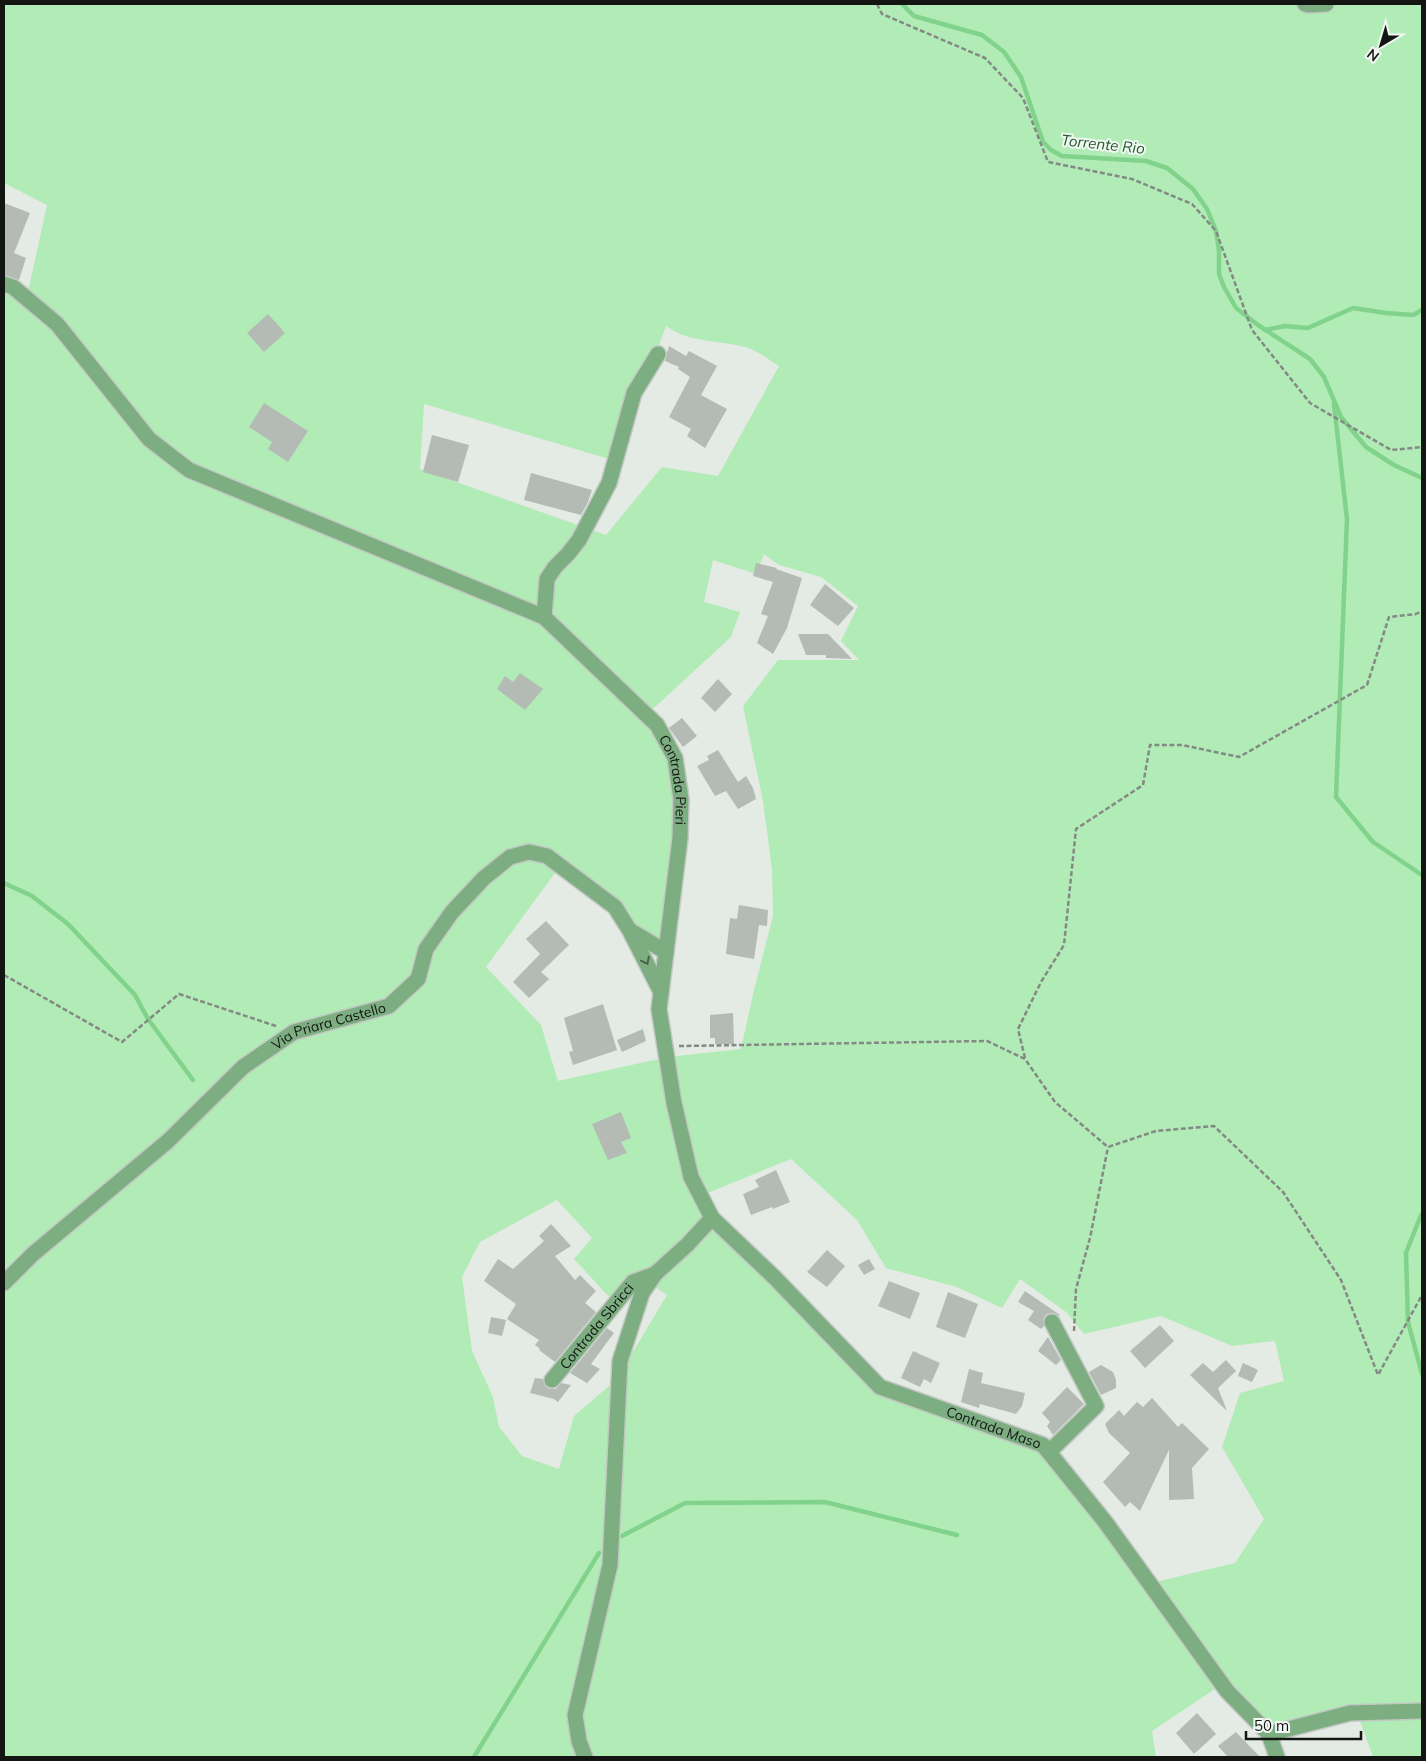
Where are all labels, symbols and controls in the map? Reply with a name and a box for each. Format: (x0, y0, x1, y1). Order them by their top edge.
north arrow (1356, 20, 1406, 70)
text: N (1363, 45, 1383, 66)
water label: Torrente Rio (1060, 130, 1146, 158)
street label: Contrada Pieri (655, 731, 690, 825)
one-way arrow (639, 956, 650, 965)
street label: Via Priara Castello (268, 998, 388, 1054)
street label: Contrada Sbricci (556, 1279, 638, 1373)
street label: Contrada Maso (944, 1402, 1044, 1453)
scale bar (1246, 1708, 1361, 1740)
text: 50 m (1254, 1716, 1289, 1735)

